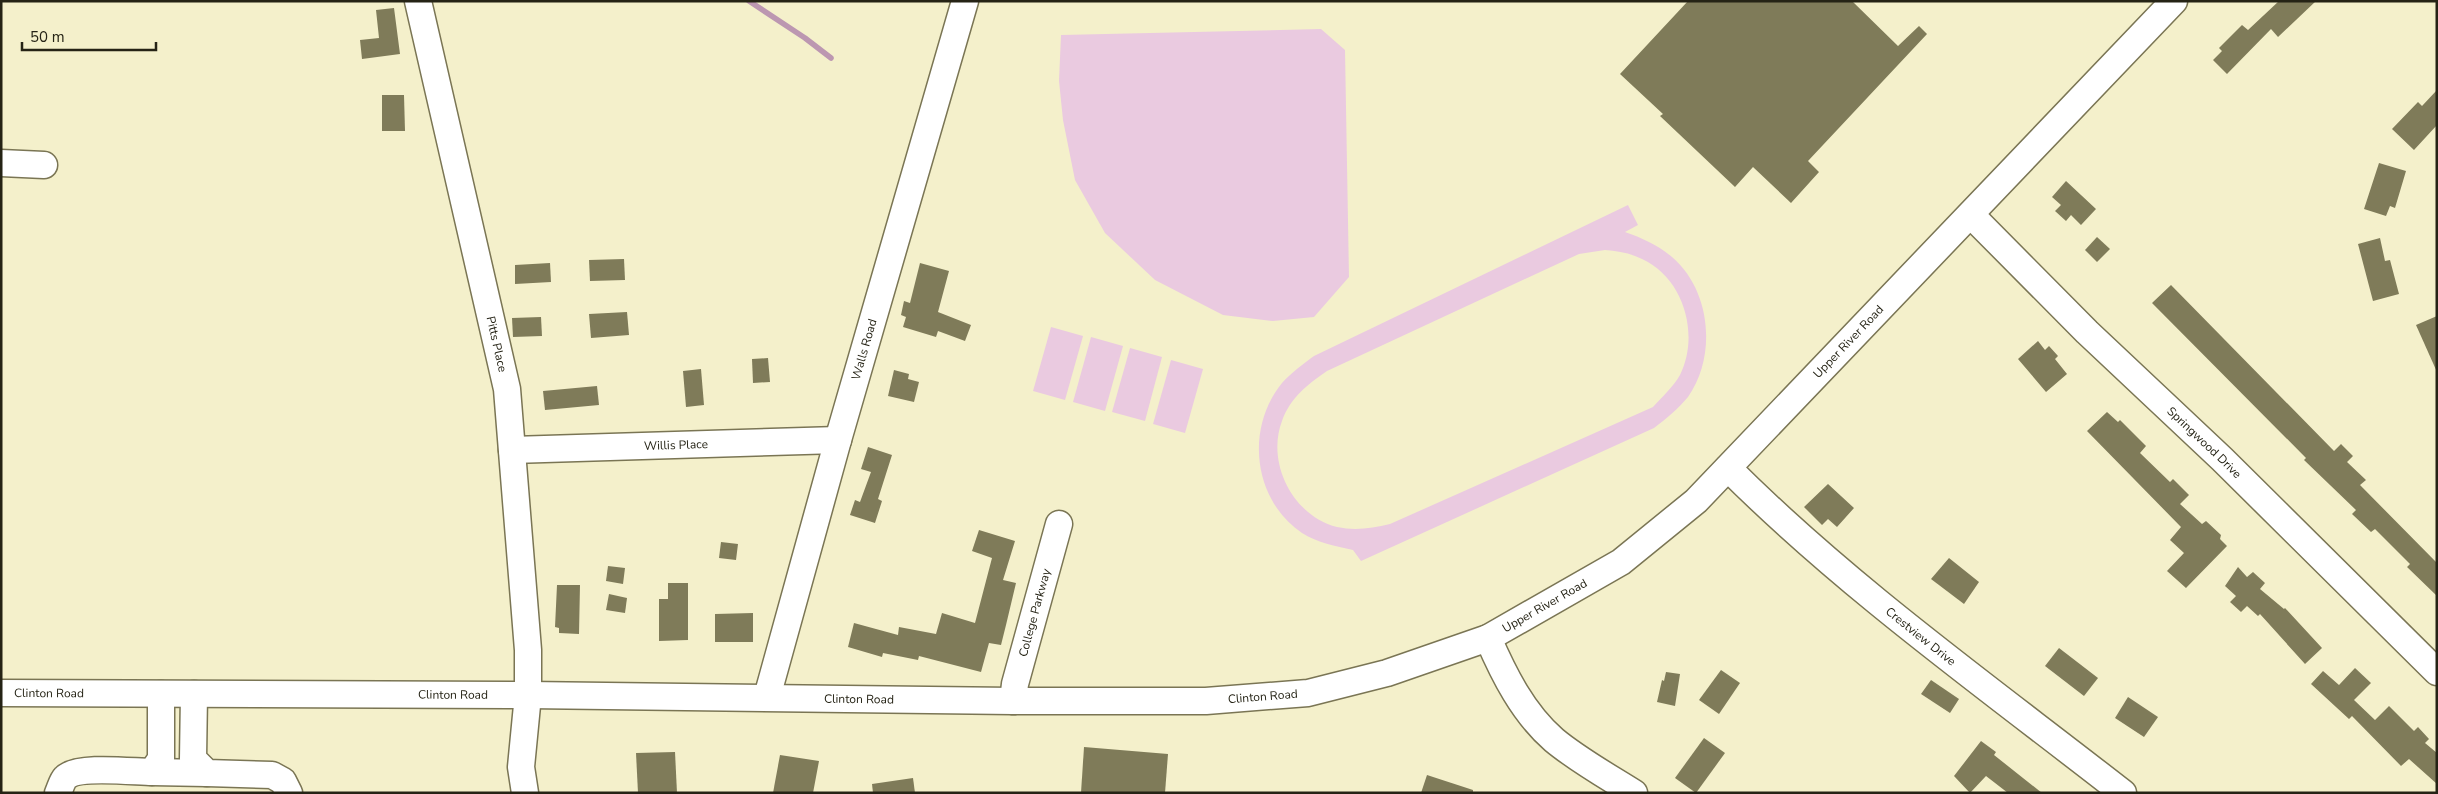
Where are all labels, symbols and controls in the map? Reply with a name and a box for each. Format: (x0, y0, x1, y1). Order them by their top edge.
scale bar (22, 20, 156, 52)
text: 50 m (30, 27, 65, 47)
street label: Upper River Road (1810, 302, 1887, 382)
street label: Pitts Place (483, 315, 511, 374)
street label: Walls Road (848, 317, 881, 382)
street label: Springwood Drive (2164, 403, 2245, 482)
street label: Willis Place (644, 436, 708, 454)
street label: College Parkway (1015, 566, 1055, 659)
street label: Upper River Road (1499, 575, 1590, 636)
street label: Crestview Drive (1882, 603, 1959, 669)
street label: Clinton Road (14, 685, 84, 701)
street label: Clinton Road (1227, 686, 1298, 707)
street label: Clinton Road (418, 687, 488, 703)
street label: Clinton Road (824, 691, 894, 708)

